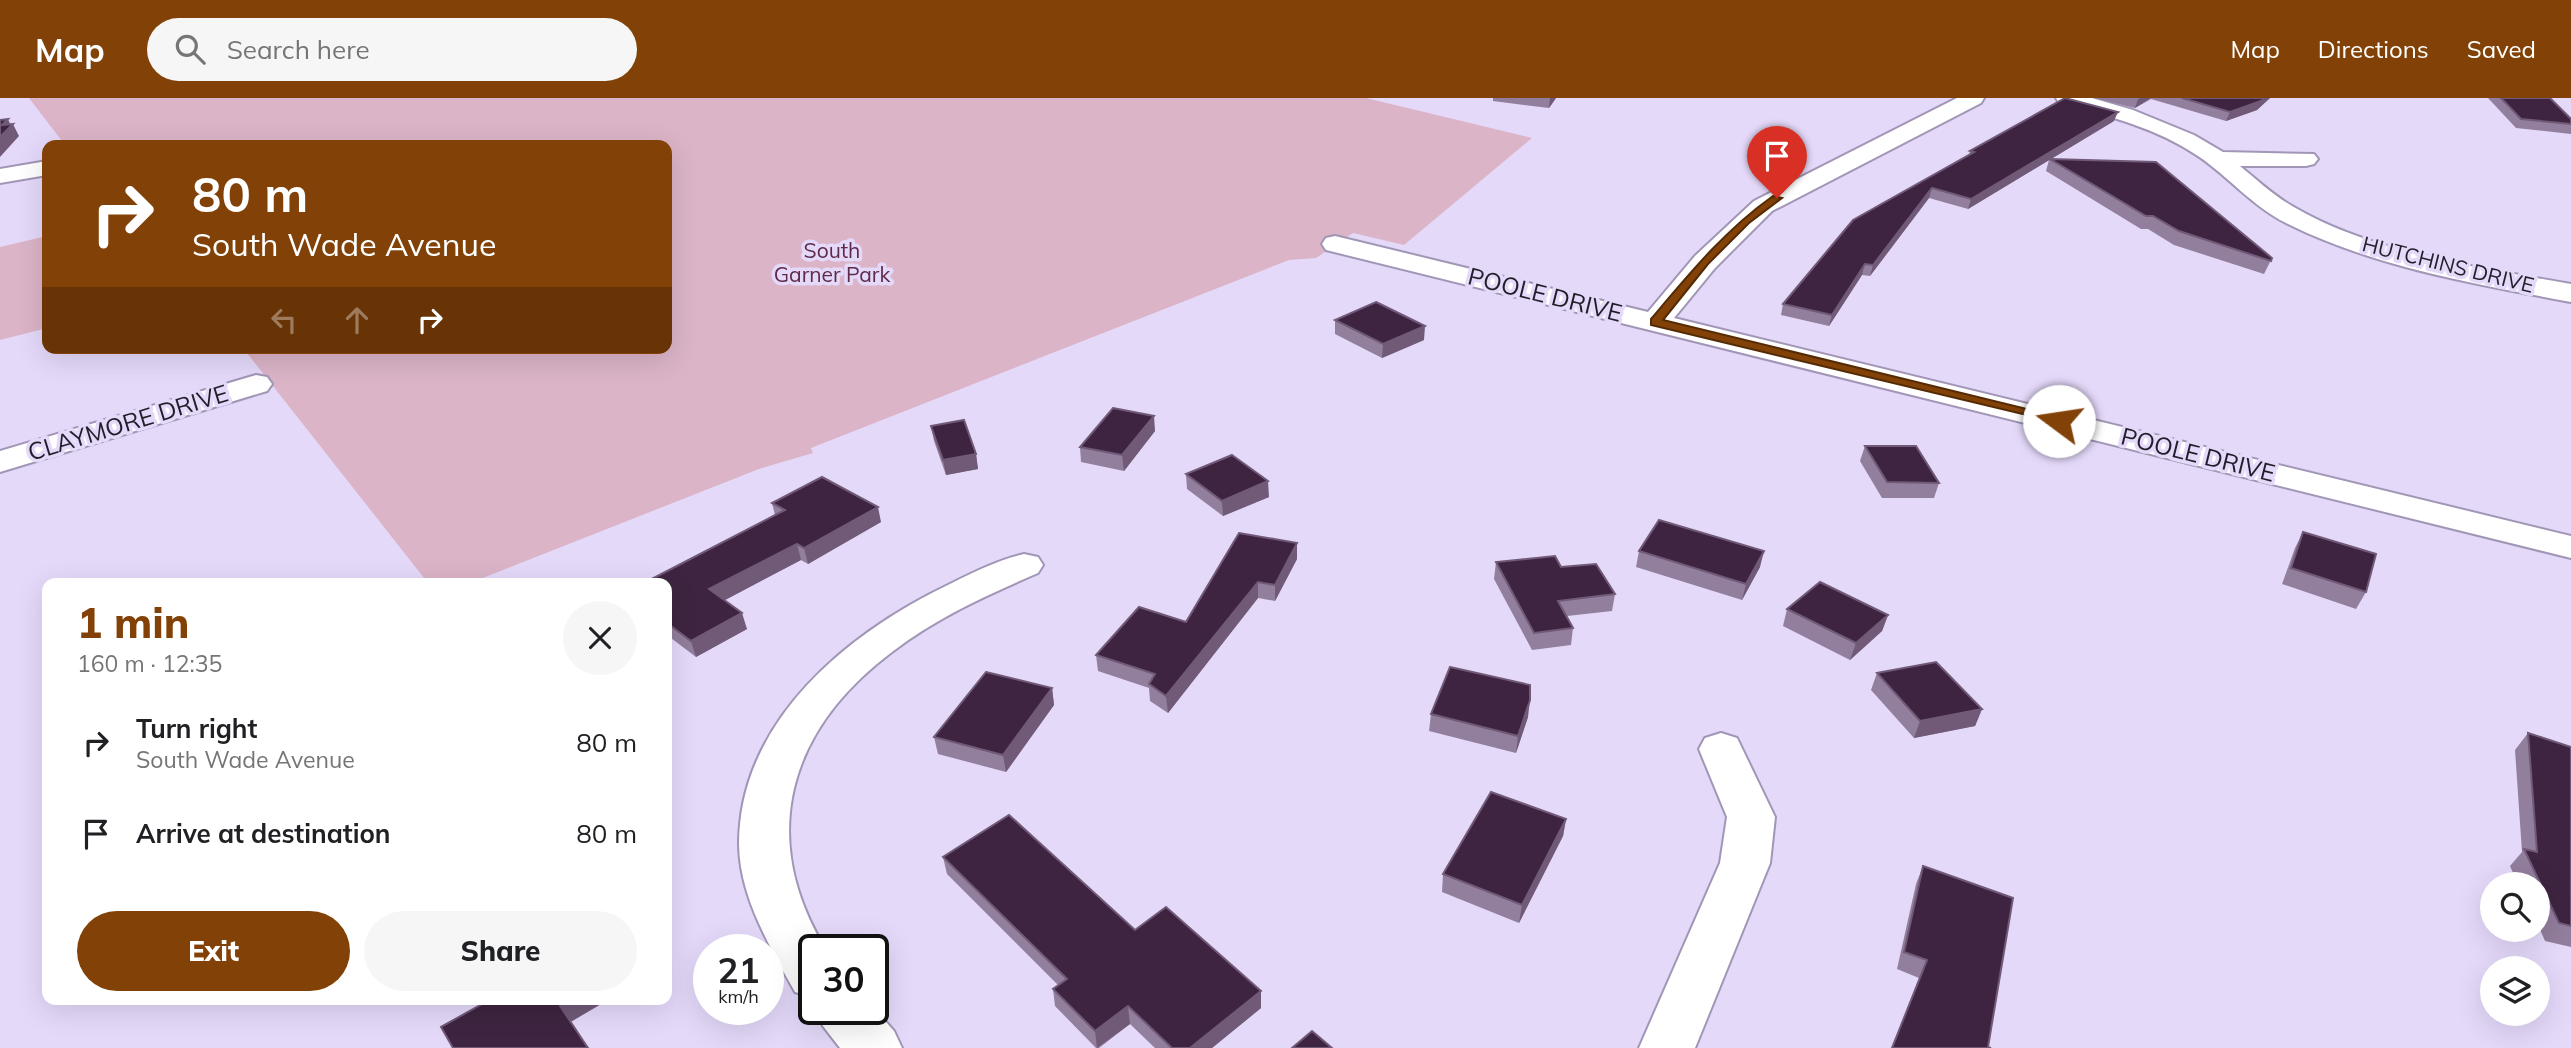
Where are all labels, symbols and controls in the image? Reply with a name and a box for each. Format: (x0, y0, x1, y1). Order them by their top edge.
search box (147, 18, 637, 81)
text: Map (35, 29, 105, 70)
icon: search (171, 30, 209, 68)
text: Search here (227, 33, 370, 66)
text: Map (2230, 34, 2280, 64)
text: Directions (2318, 34, 2429, 64)
text: Saved (2467, 34, 2536, 64)
pin (1747, 126, 1807, 198)
icon: arrive (1758, 137, 1796, 175)
text: 80 m (192, 163, 308, 224)
icon: right (77, 168, 168, 259)
text: South Wade Avenue (192, 224, 496, 264)
street label: HUTCHINS DRIVE (2360, 230, 2537, 298)
park label: South Garner Park (774, 237, 890, 287)
street label: POOLE DRIVE (1465, 260, 1625, 328)
icon: left (265, 301, 303, 339)
icon: ahead (338, 301, 376, 339)
icon: right (411, 301, 449, 339)
street label: CLAYMORE DRIVE (24, 377, 231, 467)
position arrow (2022, 384, 2096, 458)
street label: POOLE DRIVE (2118, 420, 2278, 488)
text: 1 min (77, 596, 190, 649)
button: close (563, 601, 637, 675)
text: 160 m · 12:35 (77, 649, 222, 678)
text: Turn right (136, 712, 257, 745)
icon: right (77, 724, 115, 762)
text: 80 m (576, 726, 637, 759)
text: South Wade Avenue (136, 745, 355, 774)
icon: arrive (77, 815, 115, 853)
text: Arrive at destination (136, 817, 391, 850)
text: 80 m (576, 817, 637, 850)
map controls (2480, 872, 2550, 1026)
button: search (2480, 872, 2550, 942)
button: Exit (77, 911, 350, 991)
button: Share (364, 911, 637, 991)
speed limit sign: 30 (798, 934, 889, 1025)
text: 21 (717, 948, 760, 992)
button: layers (2480, 956, 2550, 1026)
text: km/h (718, 985, 759, 1008)

